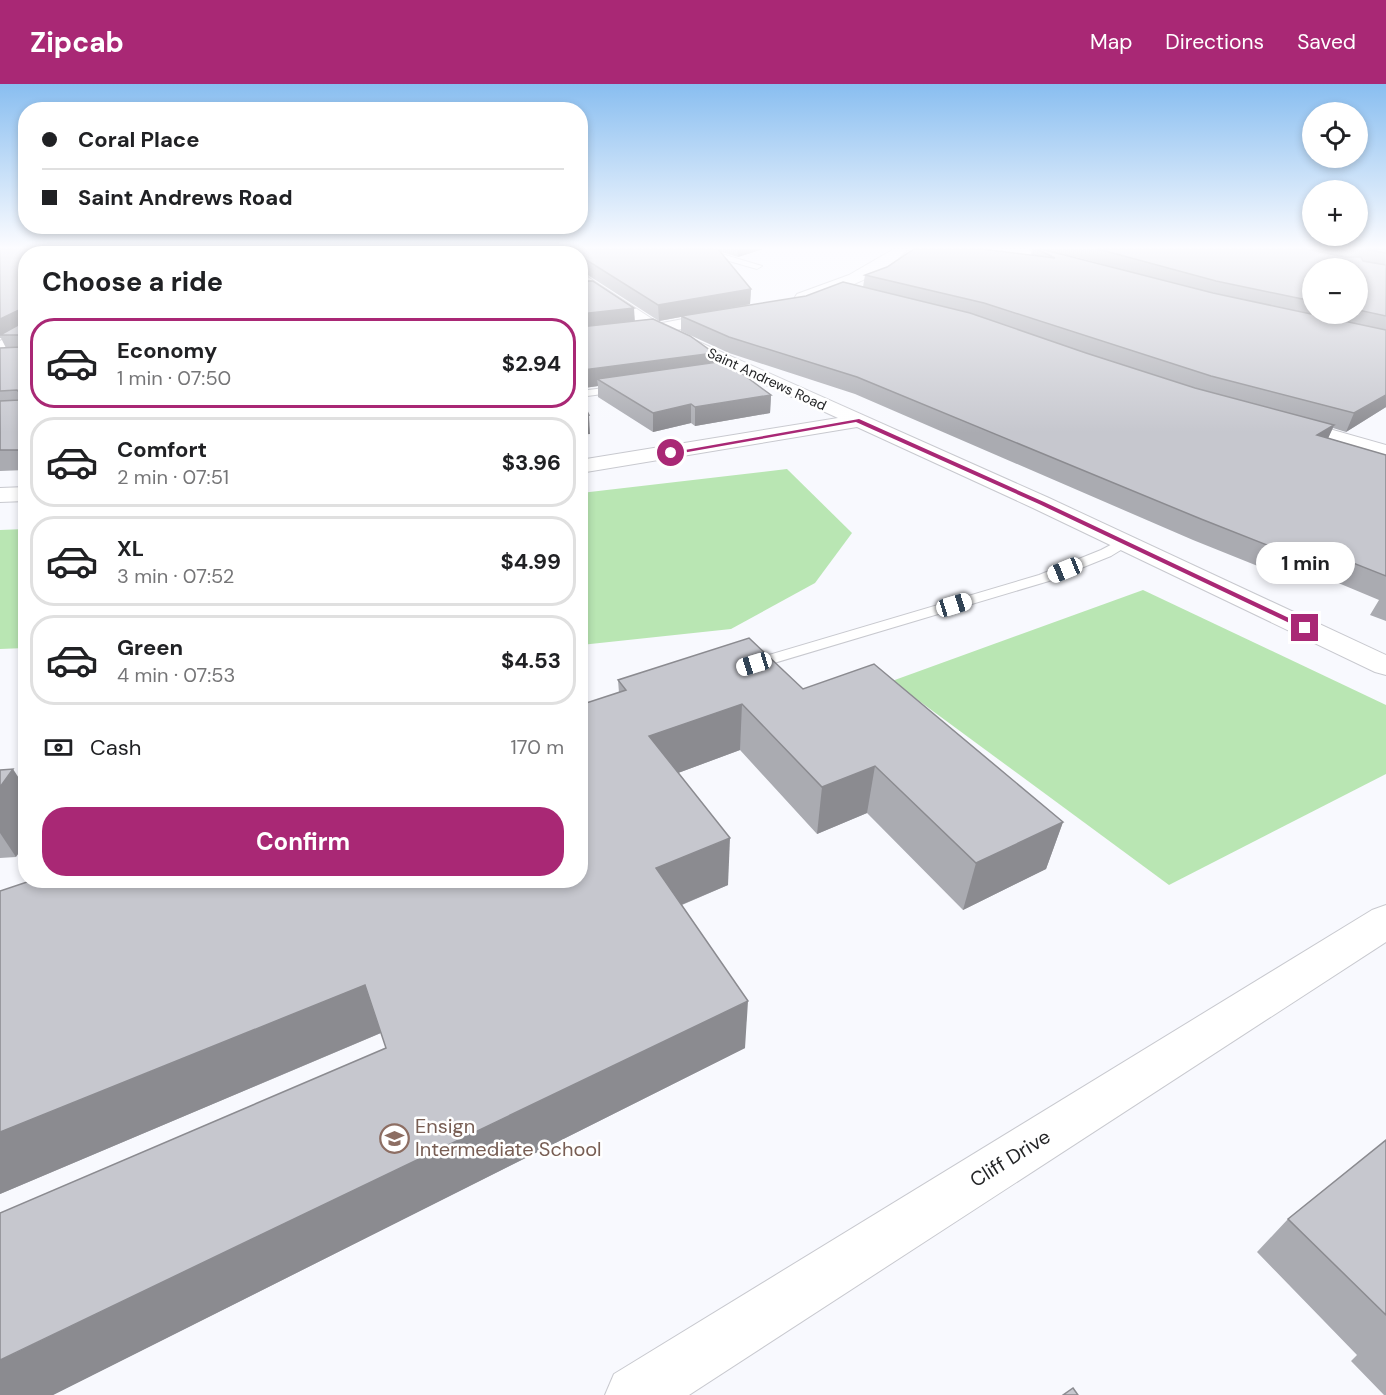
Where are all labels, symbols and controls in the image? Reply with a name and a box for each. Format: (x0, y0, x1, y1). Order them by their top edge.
text: Zipcab (30, 24, 124, 61)
text: Map (1090, 28, 1132, 56)
text: Directions (1165, 28, 1264, 56)
text: Saved (1297, 28, 1356, 56)
map controls (1302, 102, 1368, 324)
button: locate (1302, 102, 1368, 168)
text: Coral Place (78, 125, 199, 154)
button: + (1302, 180, 1368, 246)
text: Saint Andrews Road (78, 183, 293, 212)
button: − (1302, 258, 1368, 324)
text: Choose a ride (42, 264, 223, 299)
icon: car (45, 336, 99, 390)
text: Economy (117, 336, 217, 365)
street label: Saint Andrews Road (705, 344, 829, 414)
text: $2.94 (502, 349, 561, 378)
text: 1 min · 07:50 (117, 365, 231, 391)
icon: car (45, 435, 99, 489)
text: Comfort (117, 435, 207, 464)
route start (657, 439, 684, 466)
text: $3.96 (502, 448, 561, 477)
text: 2 min · 07:51 (117, 464, 229, 490)
icon: car (45, 534, 99, 588)
text: XL (117, 534, 144, 563)
callout: 1 min (1256, 541, 1354, 583)
text: $4.99 (501, 547, 561, 576)
text: 1 min (1281, 550, 1330, 576)
car (1045, 555, 1085, 585)
text: 3 min · 07:52 (117, 563, 234, 589)
car (934, 591, 974, 619)
route end (1291, 614, 1318, 641)
icon: car (45, 633, 99, 687)
text: Green (117, 633, 183, 662)
text: $4.53 (501, 646, 561, 675)
car (734, 650, 774, 678)
text: 4 min · 07:53 (117, 662, 235, 688)
icon: cash (42, 731, 75, 764)
text: Cash (90, 733, 141, 762)
text: 170 m (511, 734, 564, 760)
button: Confirm (42, 807, 564, 876)
place label: Ensign Intermediate School (415, 1113, 602, 1162)
school or university icon: Ensign Intermediate School (378, 1122, 410, 1154)
street label: Cliff Drive (965, 1123, 1055, 1193)

